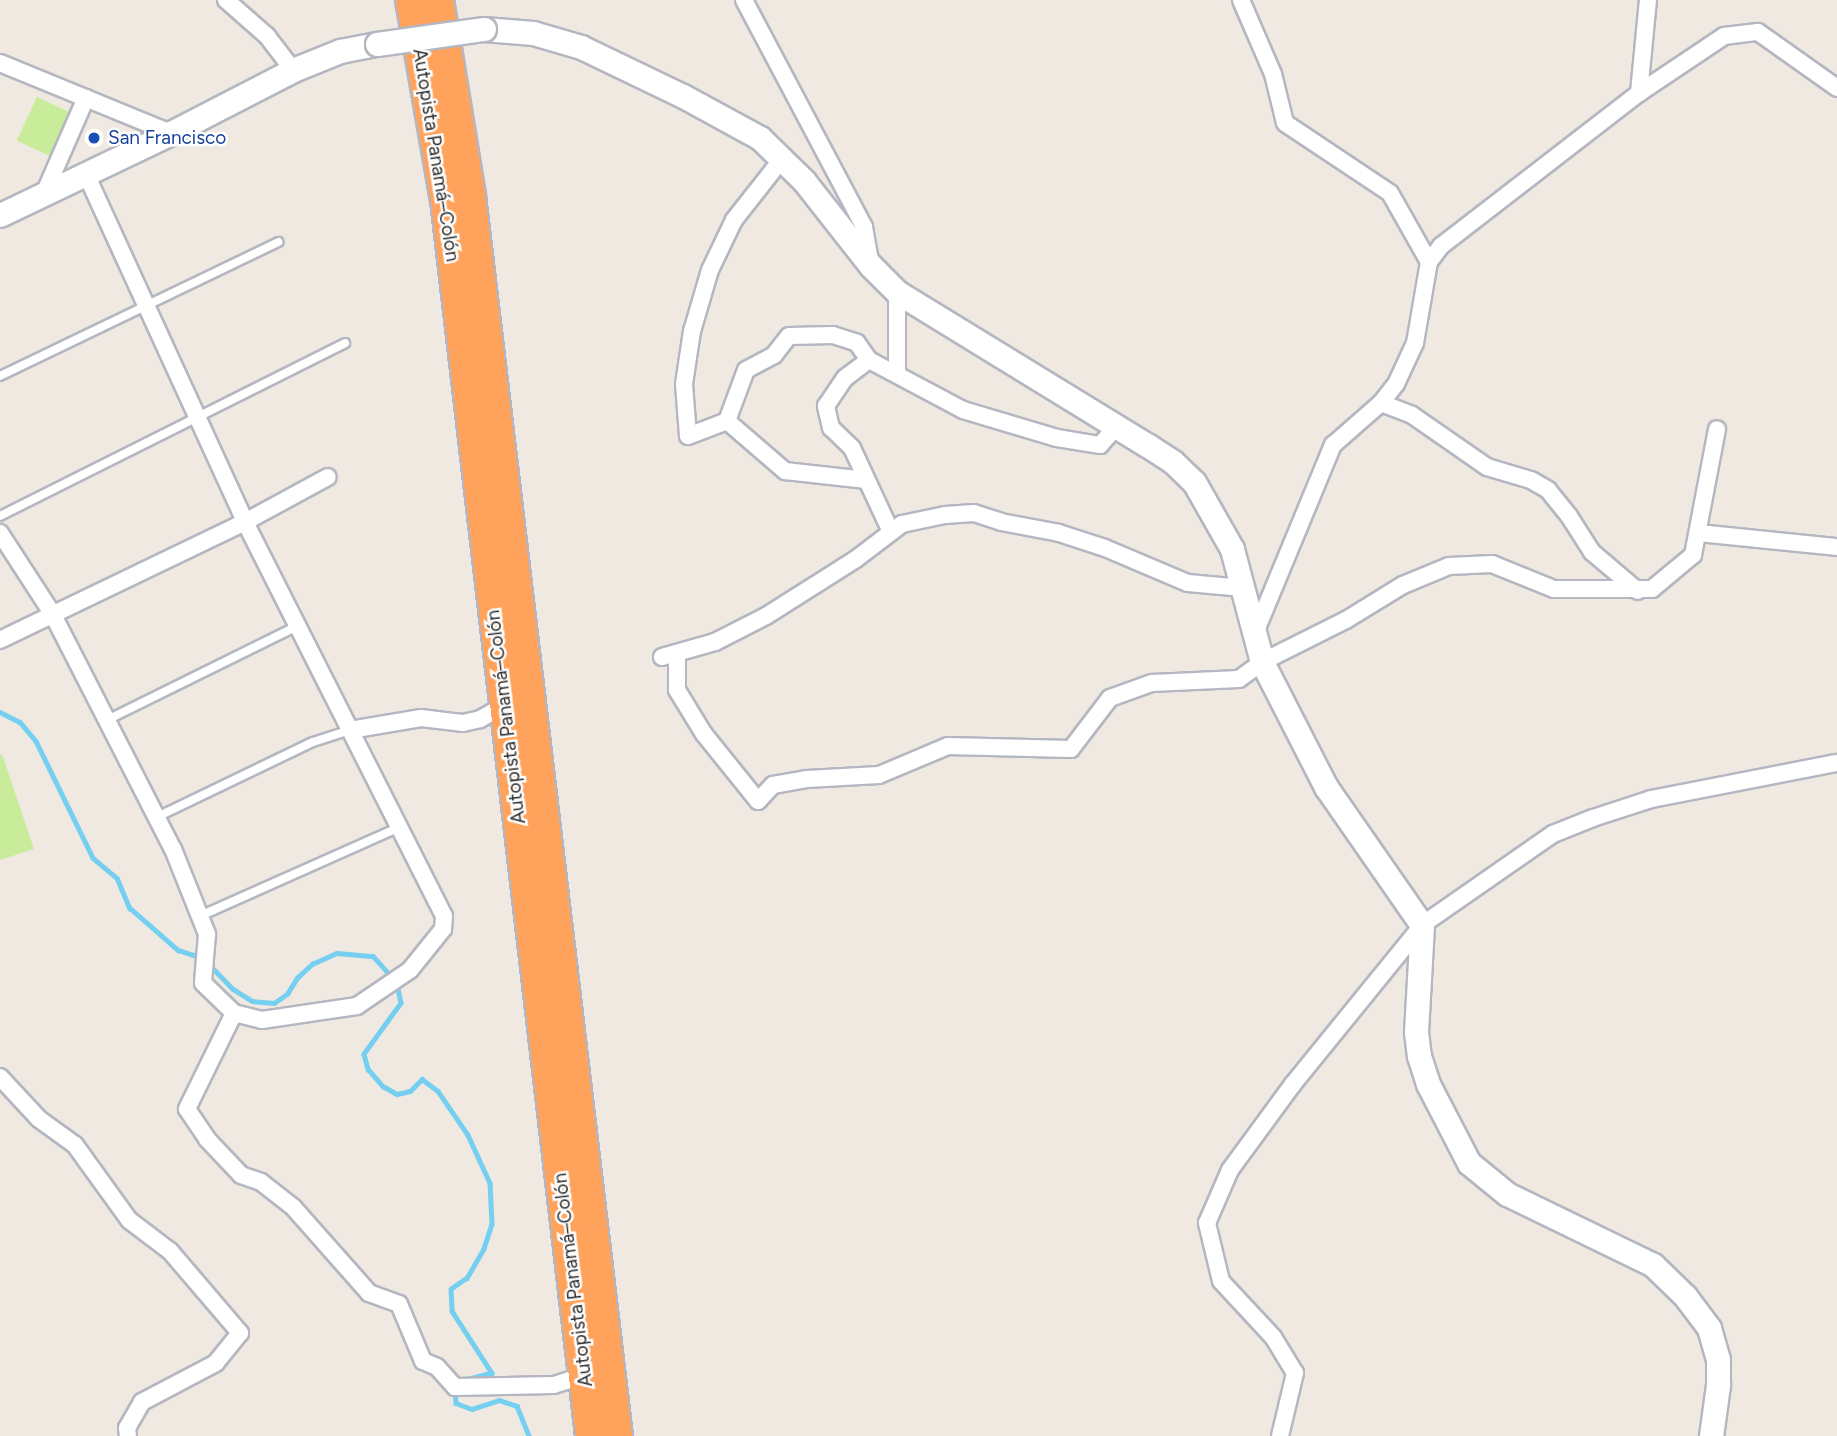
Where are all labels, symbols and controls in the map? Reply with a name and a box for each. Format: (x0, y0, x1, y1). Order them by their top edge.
street label: Autopista Panamá–Colón (408, 47, 464, 263)
place label: San Francisco (108, 127, 226, 149)
marker: San Francisco (86, 130, 102, 146)
street label: Autopista Panamá–Colón (482, 609, 530, 825)
street label: Autopista Panamá–Colón (549, 1172, 597, 1388)

